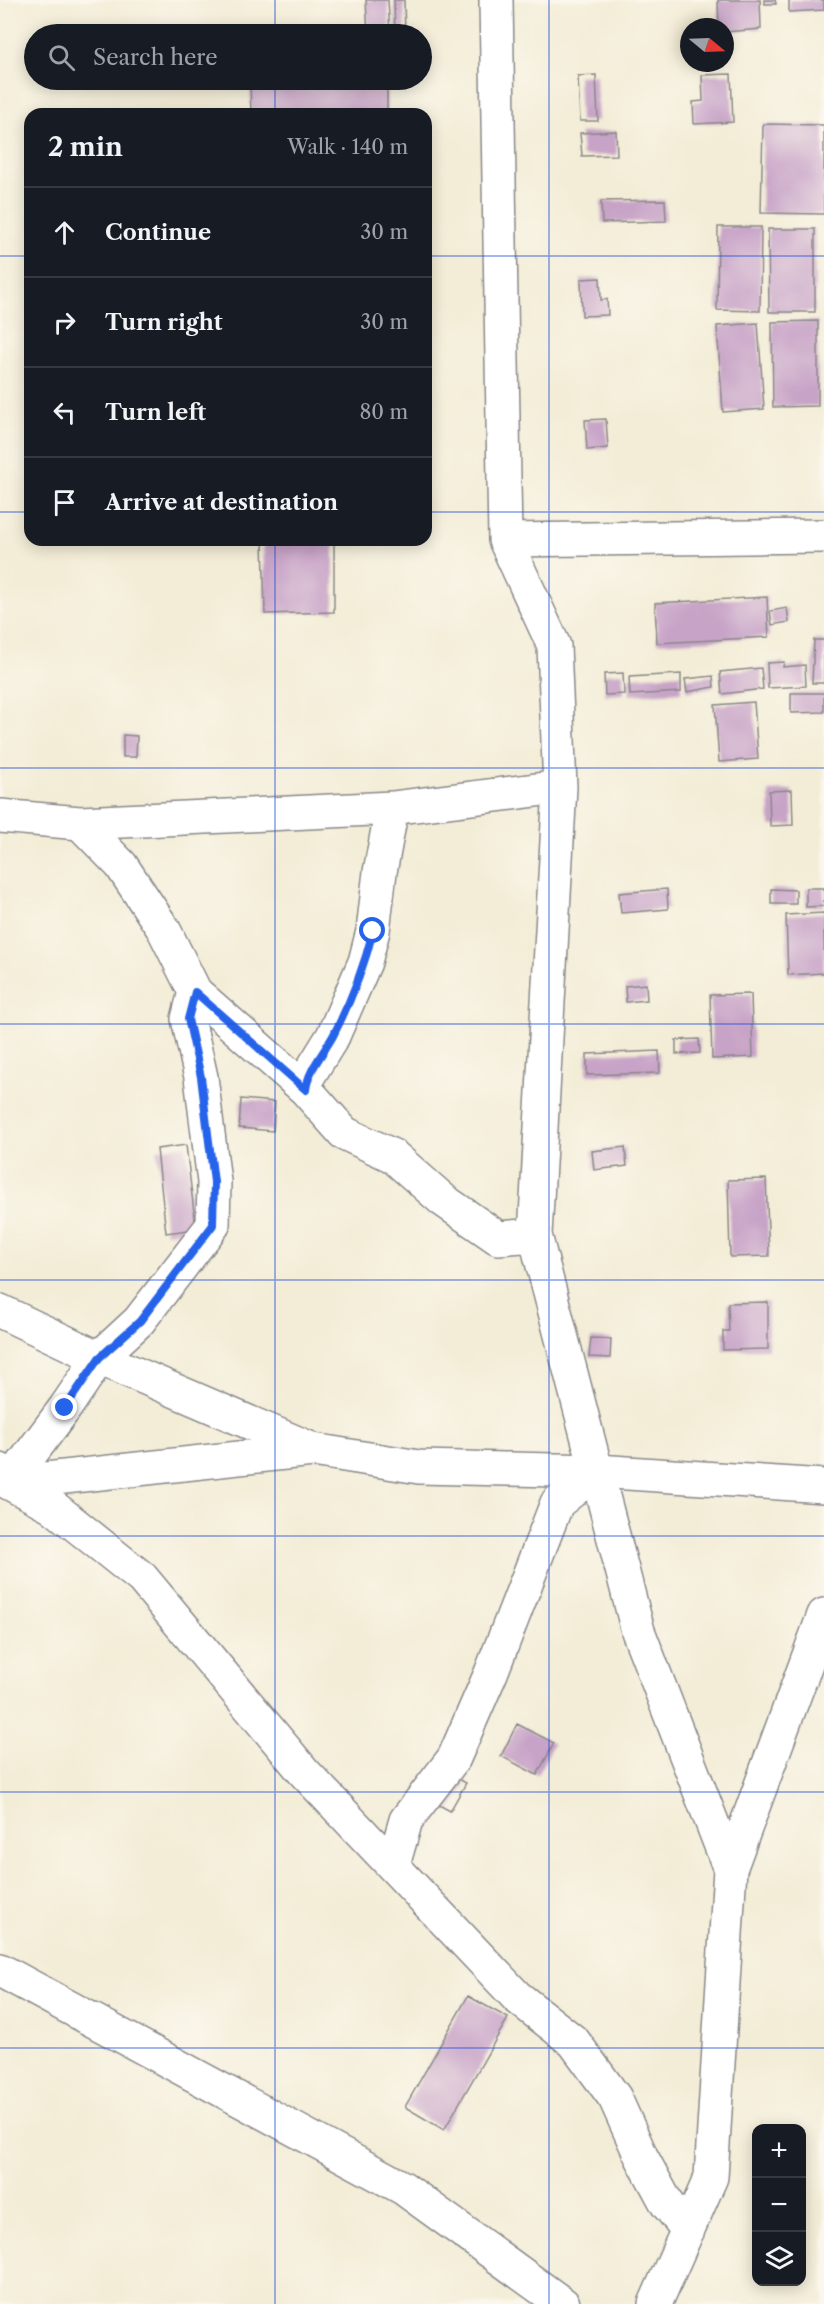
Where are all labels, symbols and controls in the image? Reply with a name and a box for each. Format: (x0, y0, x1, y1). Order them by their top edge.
north arrow (680, 18, 734, 72)
search box (24, 24, 432, 90)
icon: search (45, 41, 78, 74)
text: Search here (93, 44, 218, 71)
text: 2 min (48, 131, 123, 163)
text: Walk · 140 m (287, 135, 408, 159)
icon: ahead (48, 216, 81, 249)
text: Continue (105, 219, 211, 246)
text: 30 m (360, 220, 408, 244)
icon: right (48, 306, 81, 339)
text: Turn right (105, 309, 223, 336)
text: 30 m (360, 310, 408, 334)
icon: left (48, 396, 81, 429)
text: Turn left (105, 399, 206, 426)
text: 80 m (360, 400, 408, 424)
icon: arrive (48, 486, 81, 519)
text: Arrive at destination (105, 489, 338, 516)
route start (359, 917, 385, 943)
route end (51, 1394, 77, 1420)
map controls (752, 2124, 806, 2286)
button: + (752, 2124, 806, 2178)
button: − (752, 2178, 806, 2232)
button: layers (752, 2232, 806, 2286)

